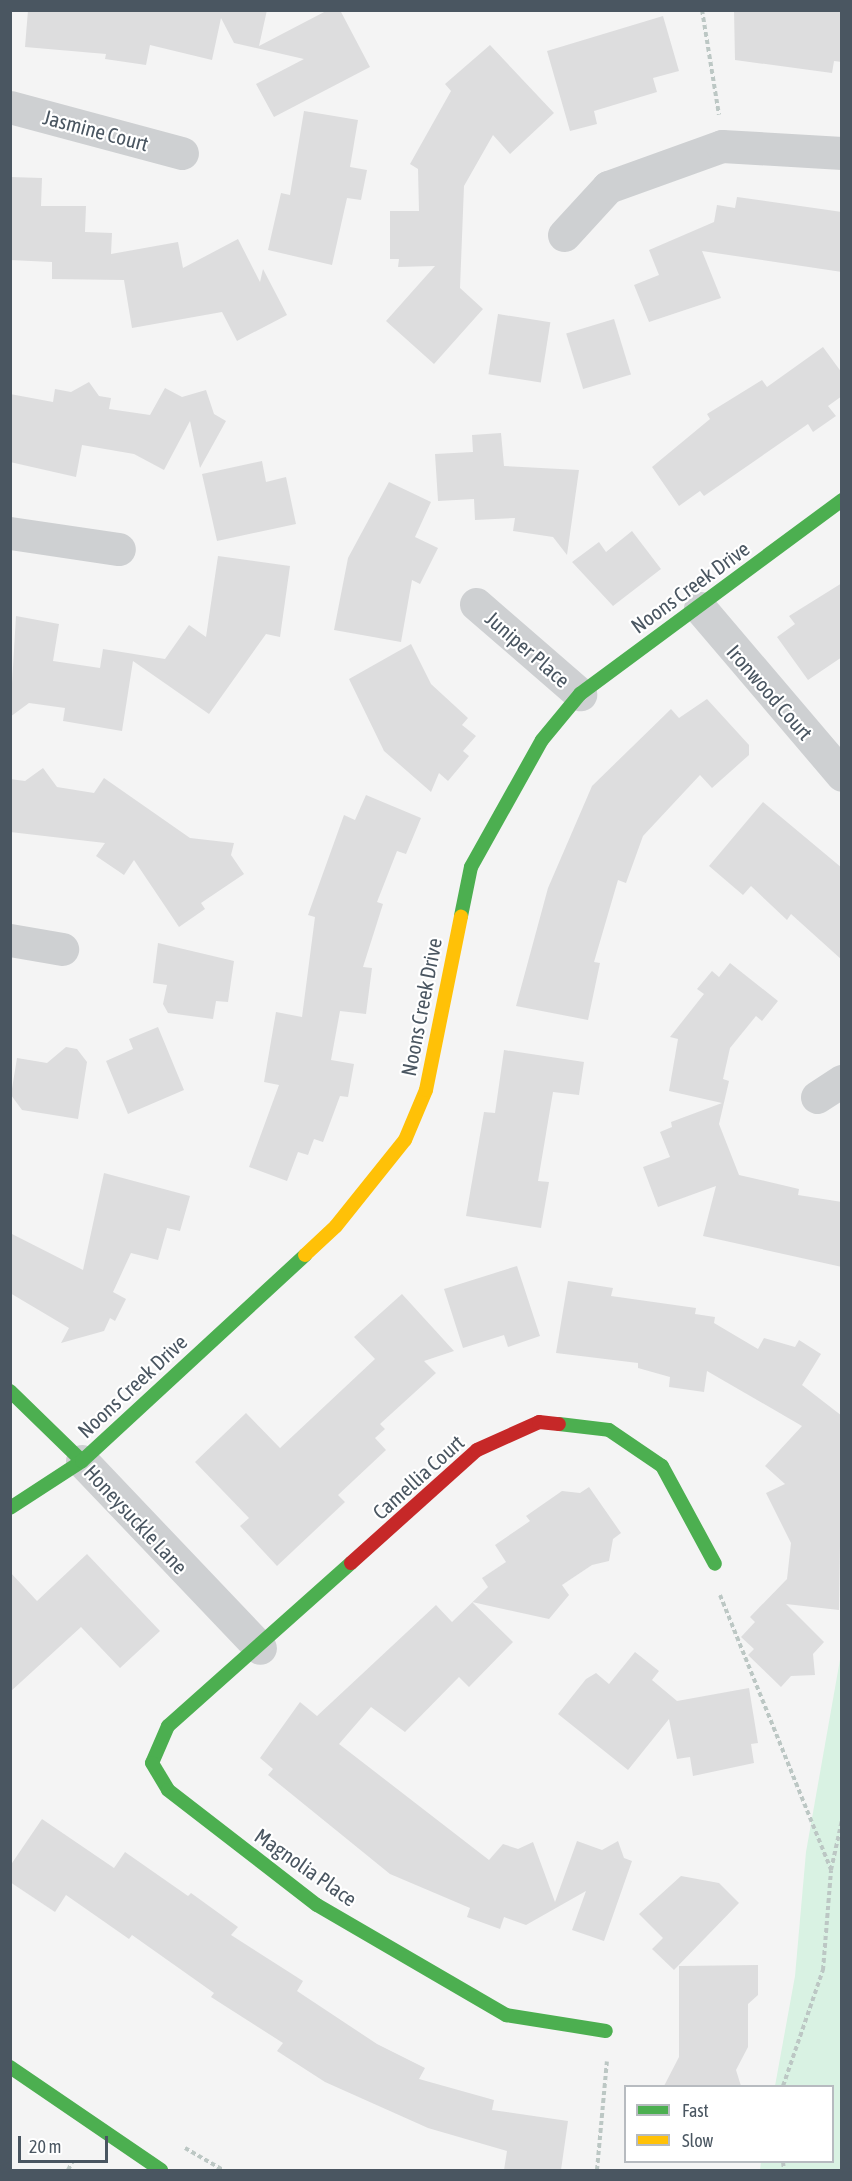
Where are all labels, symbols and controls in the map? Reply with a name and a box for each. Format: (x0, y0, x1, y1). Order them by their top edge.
street label: Jasmine Court (41, 104, 151, 156)
street label: Noons Creek Drive (626, 536, 754, 638)
street label: Juniper Place (481, 606, 575, 692)
street label: Ironwood Court (722, 639, 818, 745)
street label: Noons Creek Drive (395, 936, 447, 1078)
street label: Noons Creek Drive (72, 1329, 192, 1443)
street label: Camellia Court (367, 1430, 469, 1524)
street label: Honeysuckle Lane (79, 1459, 193, 1579)
street label: Magnolia Place (250, 1823, 362, 1911)
legend (624, 2085, 834, 2163)
text: Fast (682, 2100, 709, 2121)
scale bar (21, 2124, 111, 2162)
text: Slow (682, 2130, 713, 2151)
text: 20 m (29, 2136, 61, 2157)

